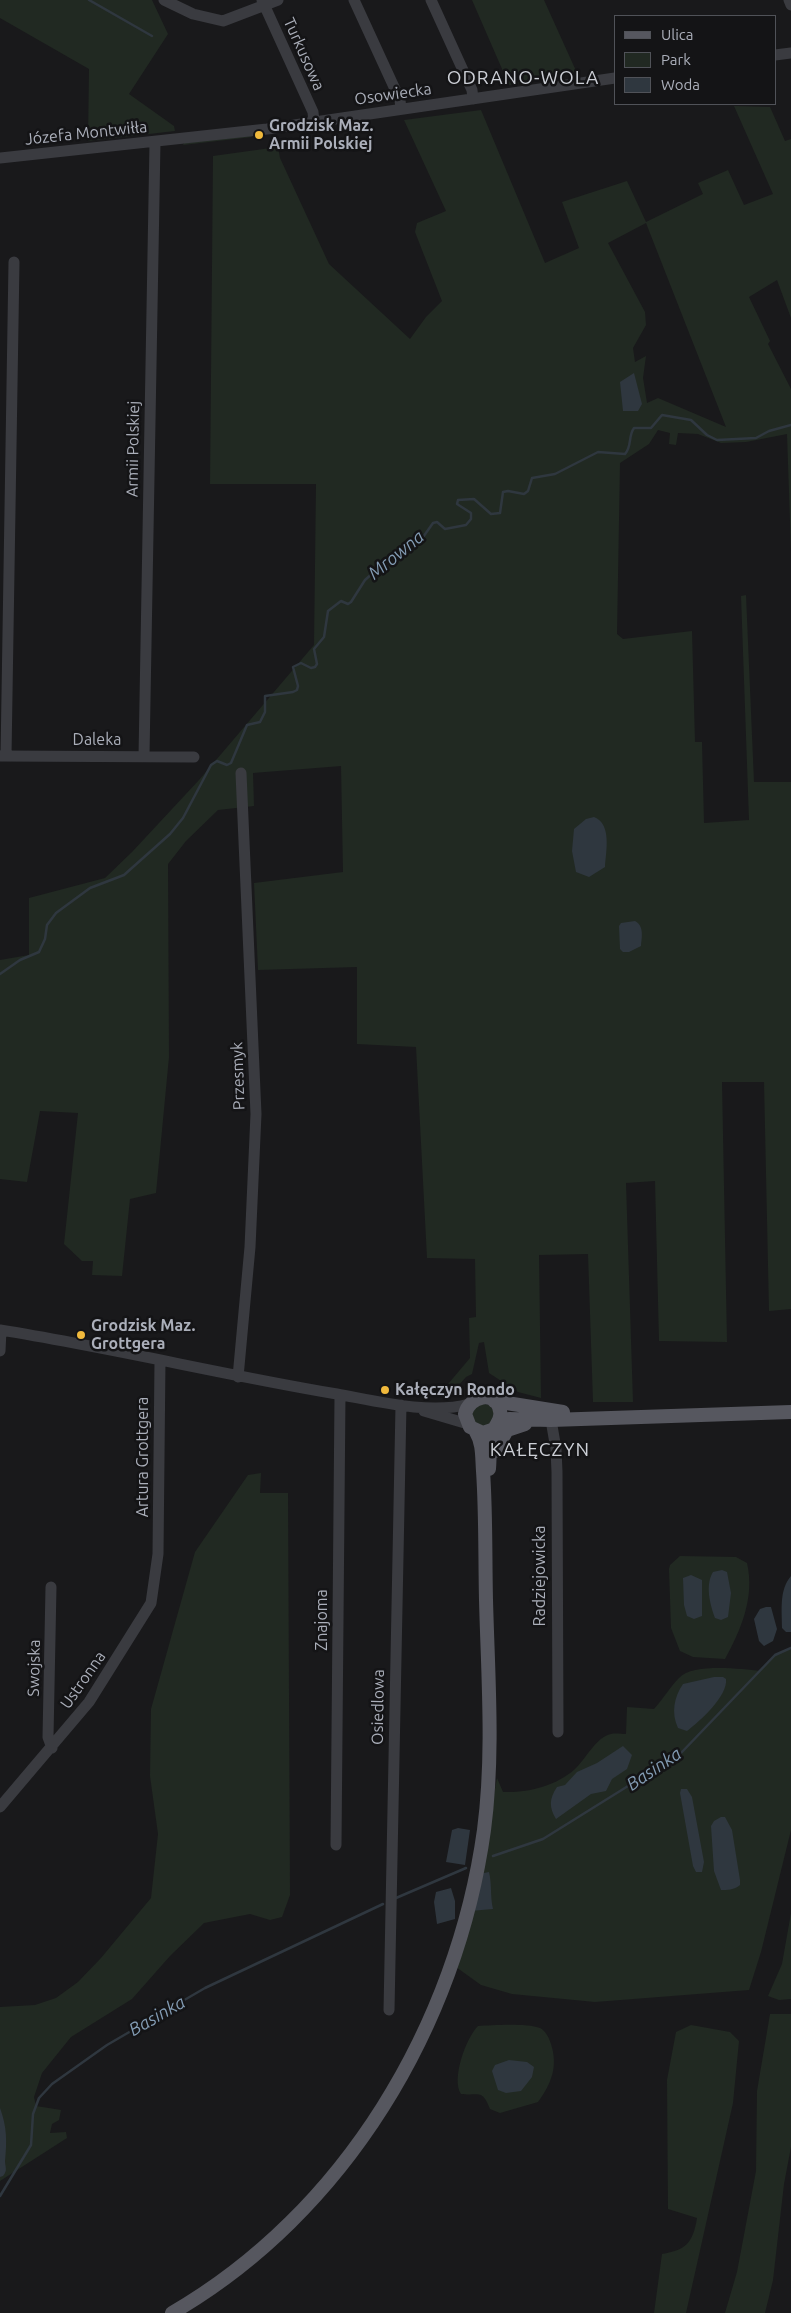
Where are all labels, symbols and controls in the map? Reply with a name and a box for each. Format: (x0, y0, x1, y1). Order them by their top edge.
street label: Turkusowa (279, 15, 329, 93)
legend (614, 15, 776, 105)
text: Ulica (661, 26, 693, 43)
text: Park (661, 51, 691, 68)
district label: ODRANO-WOLA (445, 67, 601, 89)
text: Woda (661, 76, 700, 93)
street label: Osowiecka (353, 79, 433, 109)
place label: Grodzisk Maz. Armii Polskiej (269, 116, 373, 154)
street label: Józefa Montwiłła (24, 117, 148, 149)
marker: Grodzisk Maz. Armii Polskiej (253, 129, 265, 141)
street label: Armii Polskiej (123, 401, 143, 497)
water label: Mrowna (364, 526, 428, 584)
street label: Daleka (73, 730, 121, 750)
street label: Przesmyk (227, 1042, 249, 1110)
place label: Grodzisk Maz. Grottgera (91, 1316, 195, 1354)
marker: Grodzisk Maz. Grottgera (75, 1329, 87, 1341)
place label: Kałęczyn Rondo (395, 1380, 515, 1400)
marker: Kałęczyn Rondo (379, 1384, 391, 1396)
street label: Artura Grottgera (133, 1397, 153, 1517)
district label: KAŁĘCZYN (489, 1439, 591, 1461)
street label: Radziejowicka (530, 1526, 550, 1626)
street label: Znajoma (312, 1589, 332, 1651)
street label: Swojska (24, 1639, 44, 1697)
street label: Ustronna (56, 1647, 110, 1713)
street label: Osiedlowa (368, 1669, 388, 1745)
water label: Basinka (622, 1743, 686, 1795)
water label: Basinka (125, 1991, 189, 2041)

